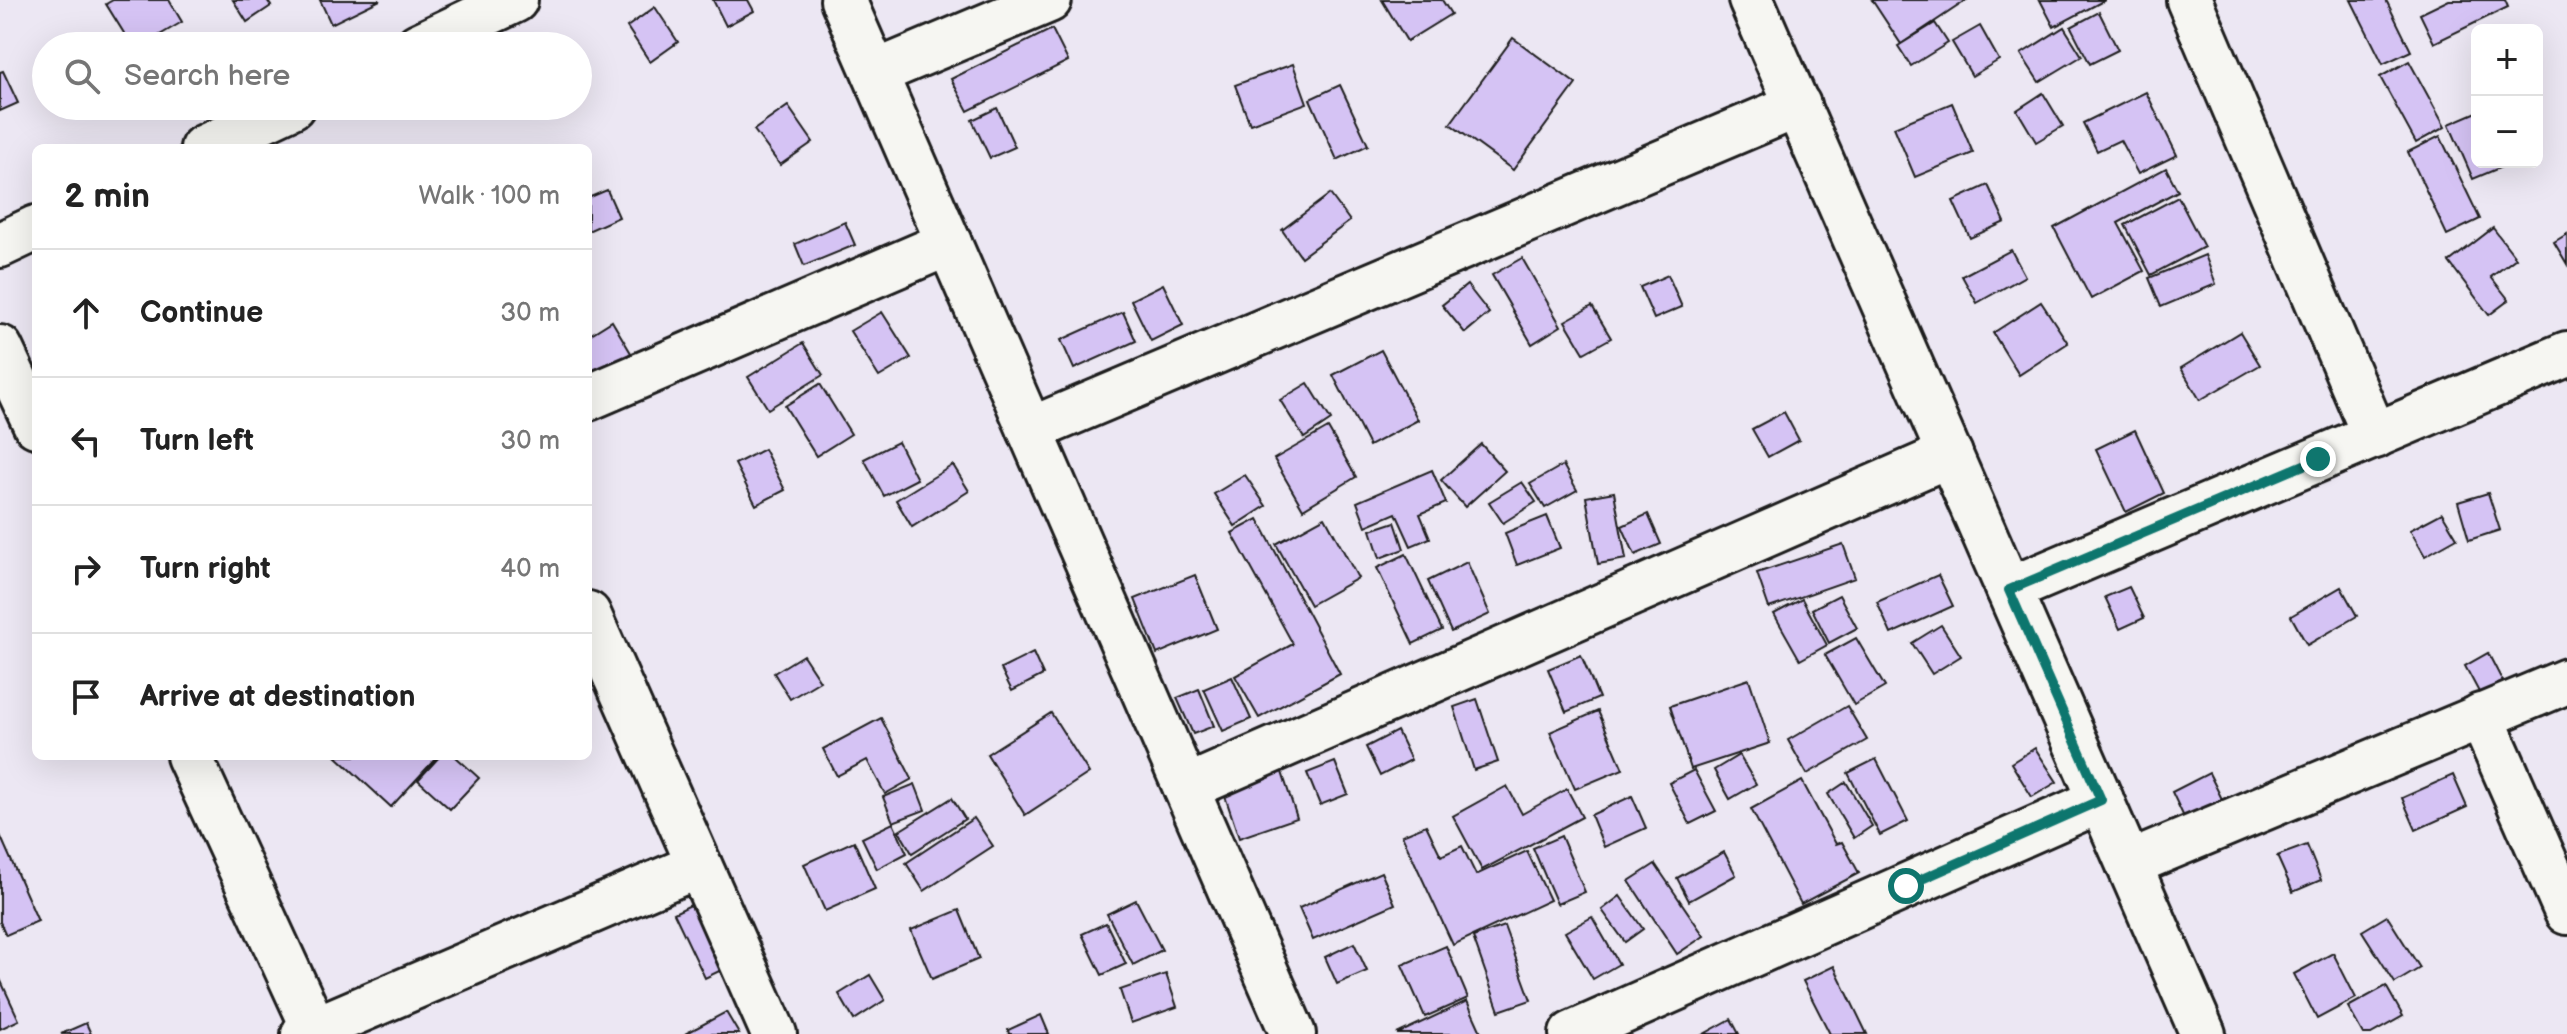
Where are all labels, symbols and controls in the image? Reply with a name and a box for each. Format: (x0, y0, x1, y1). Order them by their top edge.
map controls (2471, 24, 2543, 168)
button: + (2471, 24, 2543, 96)
search box (32, 32, 592, 120)
icon: search (60, 54, 104, 98)
text: Search here (124, 58, 290, 94)
button: − (2471, 96, 2543, 168)
text: 2 min (64, 176, 150, 217)
text: Walk · 100 m (418, 181, 560, 212)
icon: ahead (64, 291, 108, 335)
text: Continue (140, 295, 263, 331)
text: 30 m (500, 298, 560, 329)
icon: left (64, 419, 108, 463)
text: Turn left (140, 423, 254, 459)
text: 30 m (500, 426, 560, 457)
route end (2300, 441, 2336, 477)
icon: right (64, 547, 108, 591)
text: Turn right (140, 551, 271, 587)
text: 40 m (500, 554, 560, 585)
icon: arrive (64, 675, 108, 719)
text: Arrive at destination (140, 679, 416, 715)
route start (1888, 868, 1924, 904)

